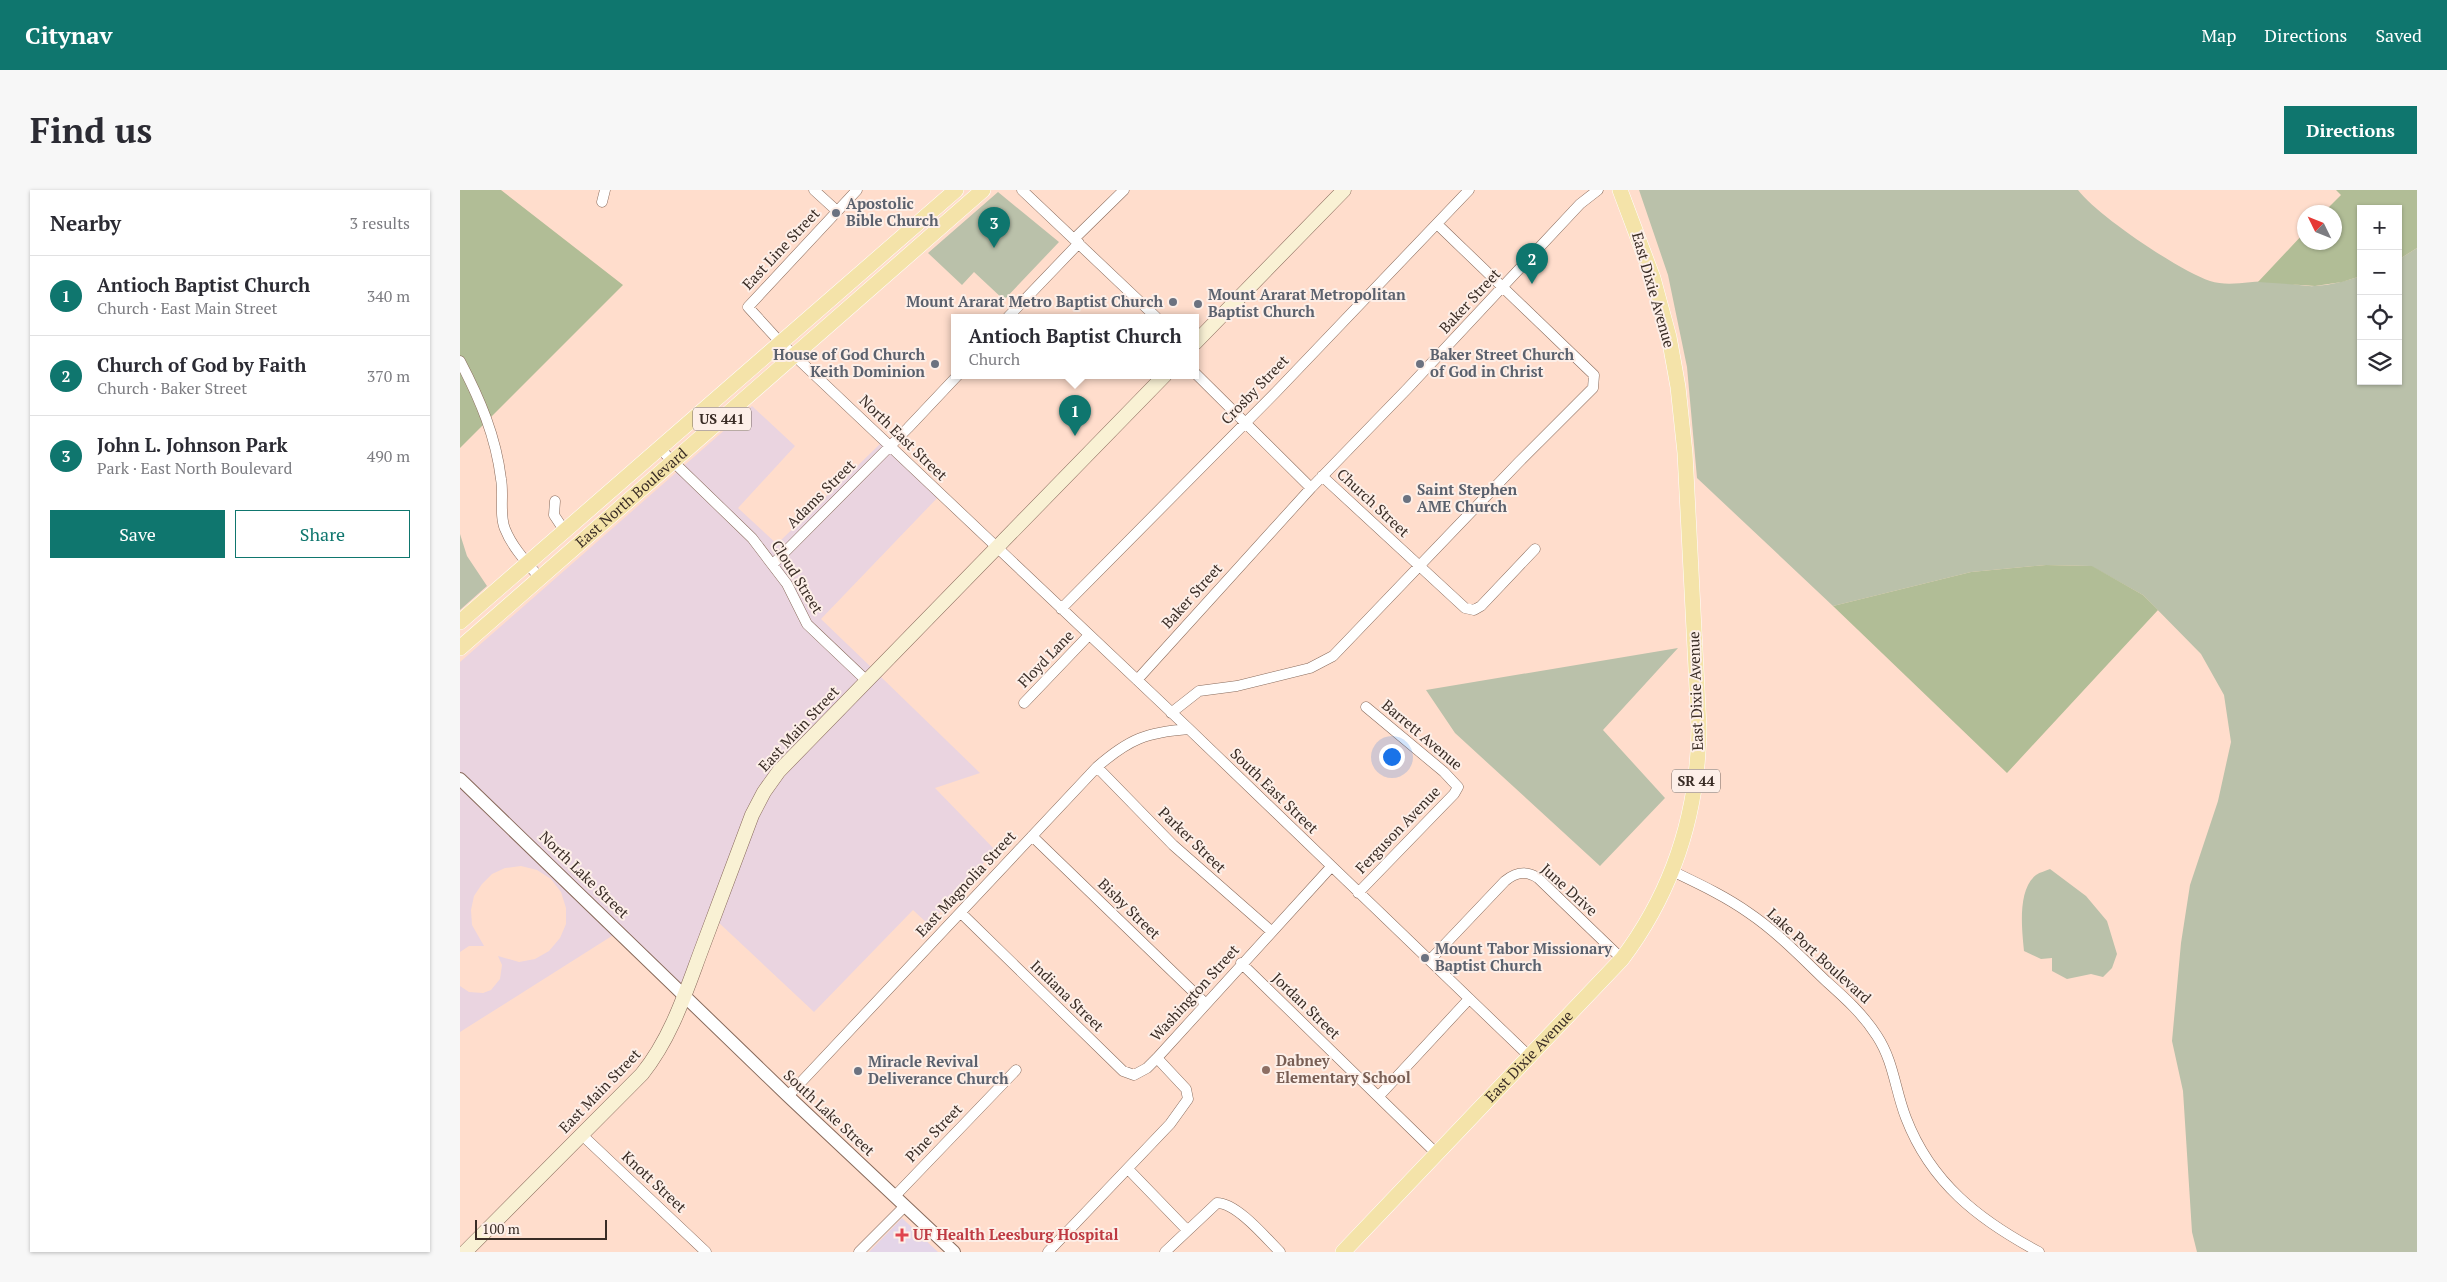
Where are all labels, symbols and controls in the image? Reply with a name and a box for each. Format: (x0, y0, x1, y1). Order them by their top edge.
text: Citynav (25, 19, 112, 51)
text: Map (2201, 23, 2236, 47)
text: Directions (2264, 23, 2347, 47)
text: Saved (2375, 23, 2422, 47)
button: Directions (2284, 106, 2417, 154)
text: Find us (30, 107, 152, 153)
place label: Apostolic Bible Church (846, 193, 939, 230)
street label: East Line Street (737, 203, 824, 293)
north arrow (2297, 205, 2342, 250)
map controls (2357, 205, 2402, 385)
button: + (2357, 205, 2402, 250)
marker: Apostolic Bible Church (830, 207, 842, 219)
pin: 3 (978, 207, 1010, 248)
text: Nearby (50, 209, 121, 237)
text: 3 results (350, 212, 410, 234)
street label: East Dixie Avenue (1628, 230, 1680, 350)
pin: 2 (1516, 243, 1548, 284)
button: − (2357, 250, 2402, 295)
street label: Baker Street (1434, 263, 1505, 337)
text: Antioch Baptist Church (97, 272, 310, 297)
place label: Mount Ararat Metropolitan Baptist Church (1208, 284, 1406, 321)
text: 1 (61, 285, 71, 307)
text: 340 m (367, 285, 410, 307)
place label: Mount Ararat Metro Baptist Church (906, 291, 1163, 311)
button: locate (2357, 295, 2402, 340)
marker: Mount Ararat Metro Baptist Church (1167, 296, 1179, 308)
text: Church · East Main Street (97, 297, 277, 319)
marker: Mount Ararat Metropolitan Baptist Church (1192, 298, 1204, 310)
popup (951, 314, 1199, 379)
text: Antioch Baptist Church (968, 323, 1182, 348)
button: layers (2357, 340, 2402, 385)
place label: House of God Church Keith Dominion (773, 344, 925, 381)
place label: Baker Street Church of God in Christ (1430, 344, 1575, 381)
text: Church (968, 348, 1020, 370)
street label: Crosby Street (1216, 350, 1293, 428)
text: Church of God by Faith (97, 352, 306, 377)
marker: House of God Church Keith Dominion (929, 358, 941, 370)
marker: Baker Street Church of God in Christ (1414, 358, 1426, 370)
text: 2 (61, 365, 71, 387)
text: 370 m (367, 365, 410, 387)
text: Church · Baker Street (97, 377, 247, 399)
street label: North East Street (855, 390, 952, 485)
pin: 1 (1059, 395, 1091, 436)
road number: US 441 (693, 408, 751, 430)
text: John L. Johnson Park (97, 432, 288, 457)
street label: East North Boulevard (571, 443, 691, 551)
text: 3 (61, 445, 71, 467)
text: 490 m (367, 445, 410, 467)
street label: Adams Street (782, 454, 859, 532)
text: Park · East North Boulevard (97, 457, 292, 479)
street label: Church Street (1333, 463, 1415, 541)
place label: Saint Stephen AME Church (1417, 479, 1518, 516)
marker: Saint Stephen AME Church (1401, 493, 1413, 505)
button: Save (50, 510, 225, 558)
button: Share (235, 510, 410, 558)
street label: Cloud Street (767, 536, 829, 617)
street label: Baker Street (1157, 558, 1226, 632)
street label: Floyd Lane (1013, 625, 1078, 691)
street label: East Dixie Avenue (1683, 631, 1707, 751)
street label: East Main Street (754, 681, 843, 775)
street label: Barrett Avenue (1378, 695, 1467, 774)
street label: South East Street (1226, 743, 1323, 838)
your location (1379, 744, 1405, 770)
road number: SR 44 (1672, 770, 1720, 792)
street label: Ferguson Avenue (1350, 781, 1444, 877)
street label: Parker Street (1155, 802, 1231, 877)
street label: North Lake Street (535, 826, 634, 923)
street label: East Magnolia Street (911, 826, 1020, 941)
street label: June Drive (1537, 859, 1602, 920)
street label: Bisby Street (1094, 874, 1166, 943)
street label: Lake Port Boulevard (1763, 903, 1876, 1007)
place label: Mount Tabor Missionary Baptist Church (1435, 938, 1613, 975)
street label: Washington Street (1145, 939, 1243, 1045)
marker: Mount Tabor Missionary Baptist Church (1419, 952, 1431, 964)
street label: Indiana Street (1027, 955, 1109, 1036)
street label: Jordan Street (1268, 968, 1345, 1043)
street label: East Dixie Avenue (1480, 1006, 1577, 1106)
street label: East Main Street (554, 1044, 645, 1137)
place label: Dabney Elementary School (1276, 1050, 1411, 1087)
place label: Miracle Revival Deliverance Church (868, 1051, 1009, 1088)
marker: Dabney Elementary School (1260, 1064, 1272, 1076)
street label: South Lake Street (780, 1065, 880, 1160)
marker: Miracle Revival Deliverance Church (852, 1065, 864, 1077)
street label: Pine Street (901, 1099, 966, 1166)
street label: Knott Street (618, 1146, 692, 1217)
scale bar (475, 1217, 608, 1240)
text: 100 m (482, 1219, 520, 1238)
place label: UF Health Leesburg Hospital (913, 1224, 1118, 1244)
marker: UF Health Leesburg Hospital (895, 1228, 909, 1242)

